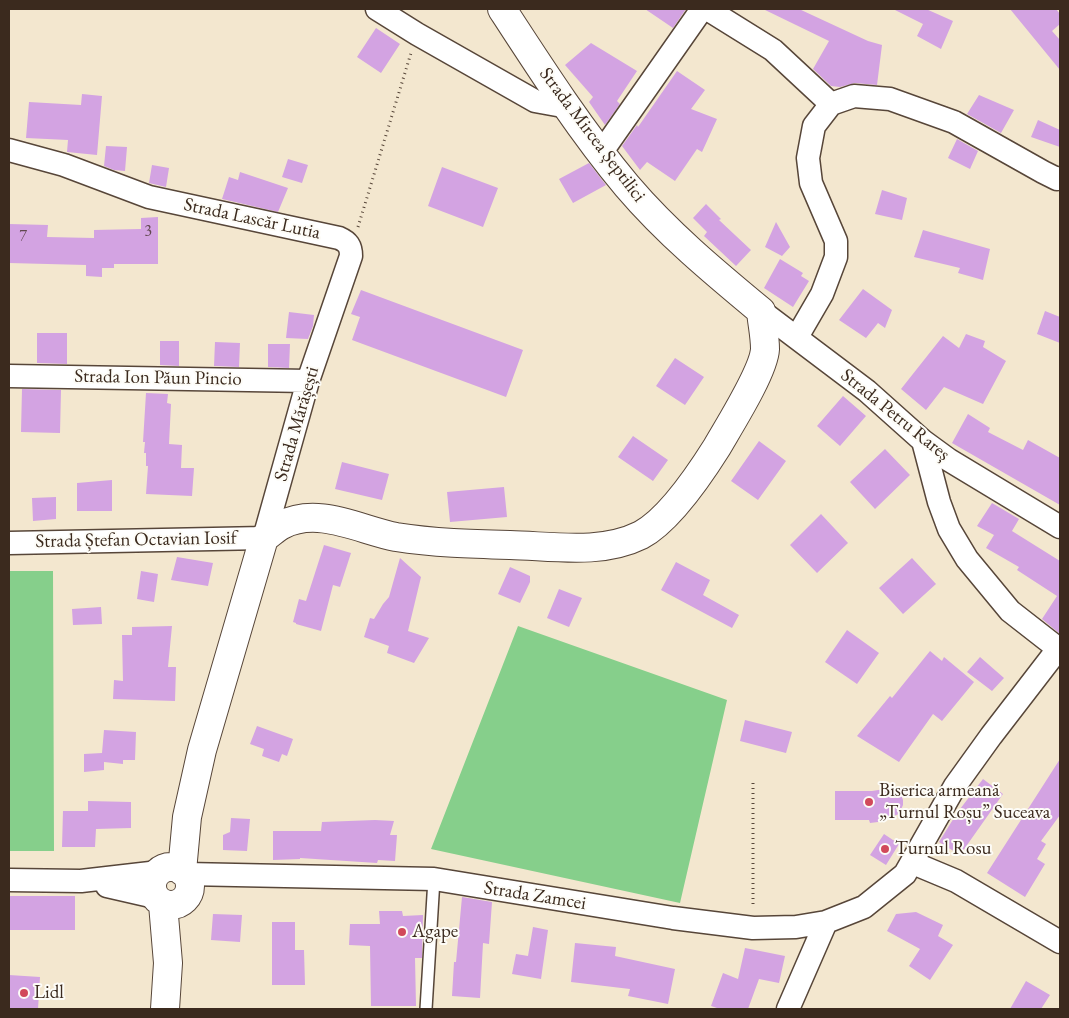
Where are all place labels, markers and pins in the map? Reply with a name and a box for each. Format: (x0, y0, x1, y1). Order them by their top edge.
place label: Biserica armeană „Turnul Roșu” Suceava (879, 780, 1050, 824)
marker: Biserica armeană „Turnul Roșu” Suceava (863, 796, 875, 808)
place label: Turnul Rosu (895, 838, 992, 860)
marker: Turnul Rosu (879, 843, 891, 855)
place label: Agape (412, 921, 458, 943)
marker: Agape (396, 926, 408, 938)
place label: Lidl (34, 982, 64, 1004)
marker: Lidl (18, 987, 30, 999)

